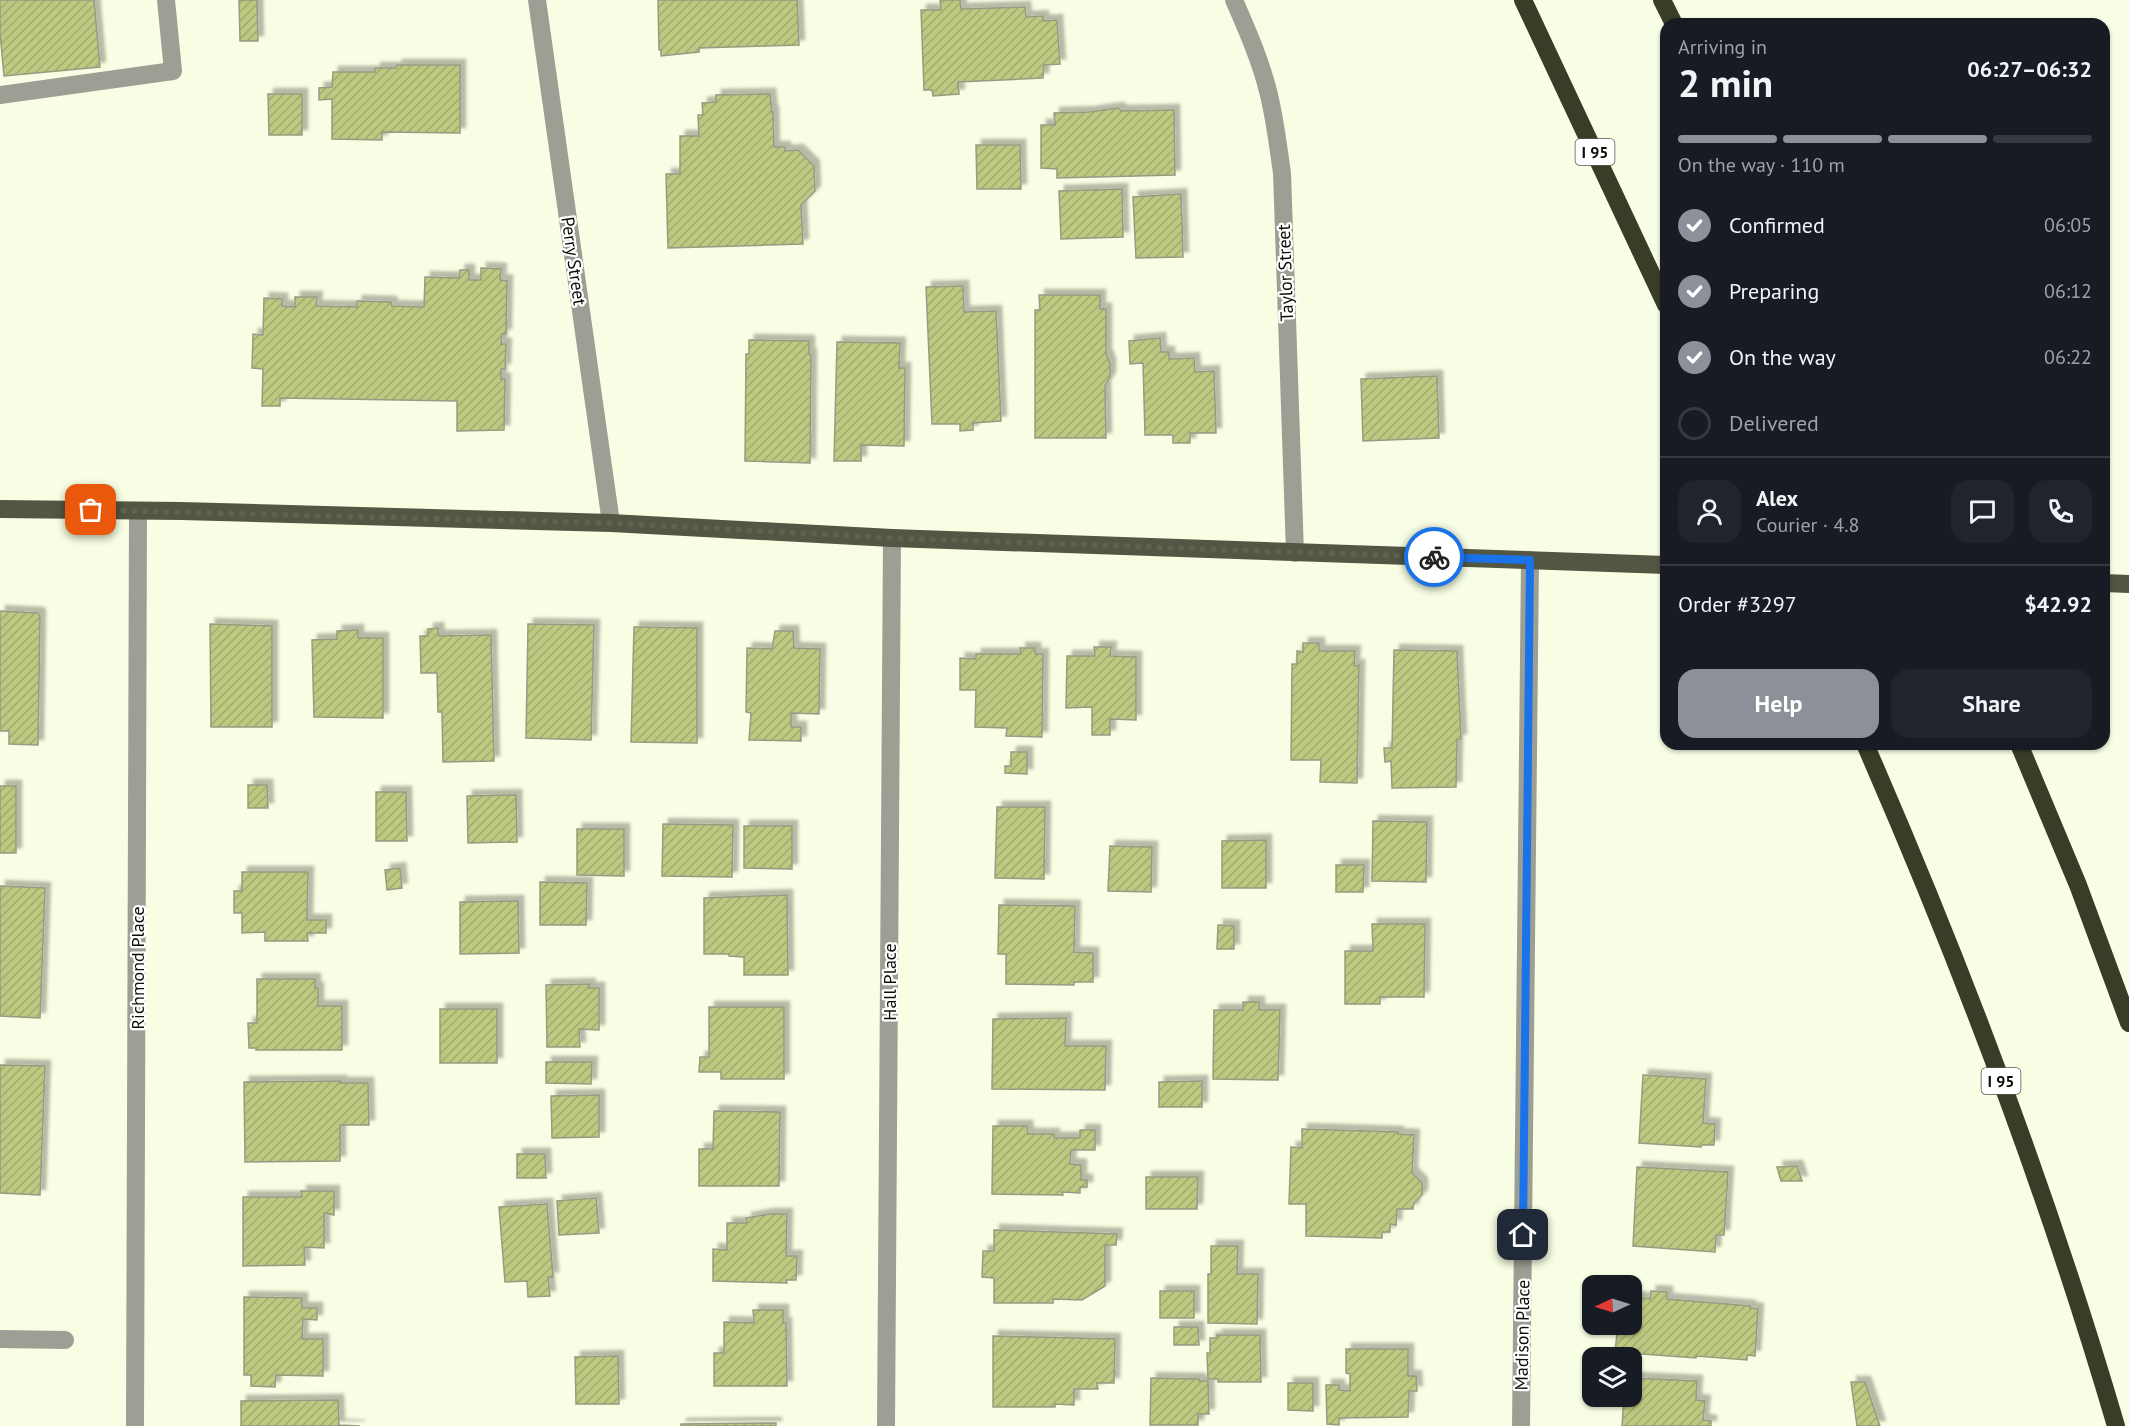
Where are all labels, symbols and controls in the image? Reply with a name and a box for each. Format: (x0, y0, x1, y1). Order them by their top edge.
text: Arriving in (1678, 34, 1767, 60)
text: 06:27–06:32 (1967, 55, 2092, 83)
text: 2 min (1678, 57, 1773, 108)
road number: I 95 (1576, 139, 1614, 165)
text: On the way · 110 m (1678, 152, 1845, 178)
icon: check (1678, 209, 1711, 242)
text: Confirmed (1729, 211, 1825, 239)
text: 06:05 (2044, 212, 2092, 238)
street label: Perry Street (556, 215, 592, 307)
street label: Taylor Street (1272, 224, 1298, 322)
icon: check (1678, 275, 1711, 308)
text: Preparing (1729, 277, 1819, 305)
text: 06:12 (2044, 278, 2092, 304)
icon: check (1678, 341, 1711, 374)
text: On the way (1729, 343, 1836, 371)
text: 06:22 (2044, 344, 2092, 370)
text: Delivered (1729, 409, 1819, 437)
button: person (1678, 480, 1741, 543)
button: chat (1951, 480, 2014, 543)
button: phone (2029, 480, 2092, 543)
pin (65, 484, 116, 535)
text: Alex (1756, 484, 1798, 512)
icon: bag (74, 493, 107, 526)
text: Courier · 4.8 (1756, 512, 1859, 538)
courier (1404, 527, 1464, 587)
icon: bike (1418, 541, 1451, 574)
text: Order #3297 (1678, 590, 1797, 618)
text: $42.92 (2024, 590, 2092, 618)
button: Help (1678, 669, 1879, 738)
button: Share (1891, 669, 2092, 738)
street label: Richmond Place (126, 906, 149, 1030)
street label: Hall Place (878, 943, 901, 1021)
road number: I 95 (1982, 1068, 2020, 1094)
pin (1497, 1209, 1548, 1260)
icon: home (1506, 1218, 1539, 1251)
north arrow (1582, 1275, 1642, 1335)
map controls (1582, 1275, 1642, 1407)
street label: Madison Place (1510, 1279, 1534, 1391)
button: layers (1582, 1347, 1642, 1407)

